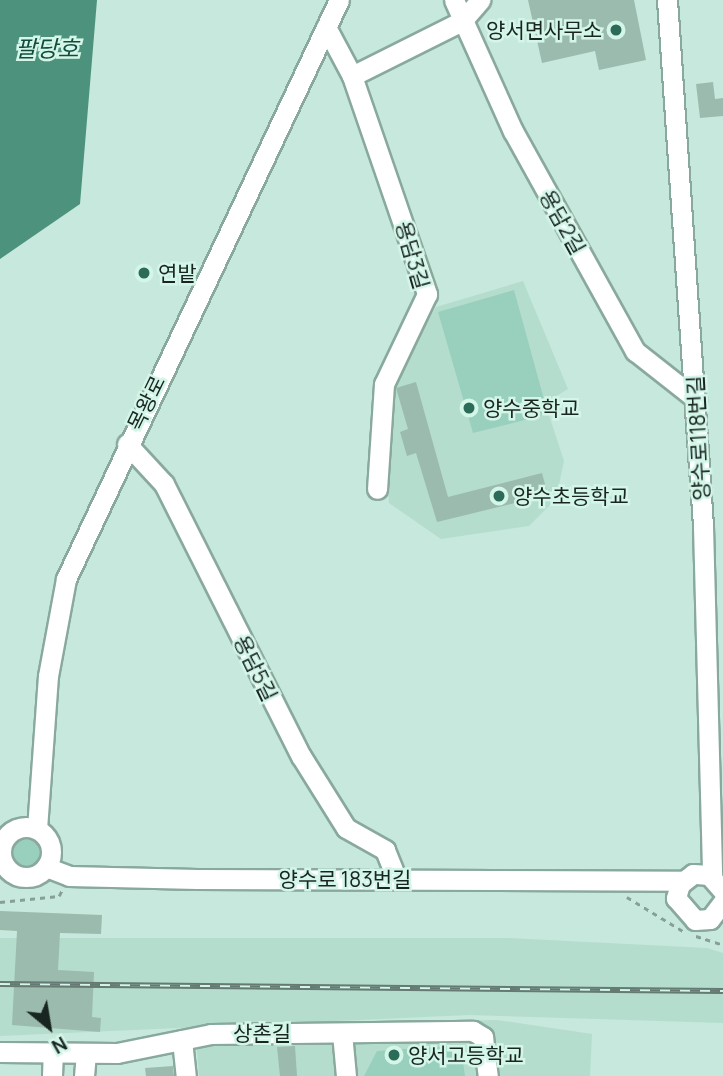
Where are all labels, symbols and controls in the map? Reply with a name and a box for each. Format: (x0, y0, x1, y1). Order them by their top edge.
place label: 양서면사무소 (486, 17, 602, 43)
marker: 양서면사무소 (608, 22, 624, 38)
water label: 팔당호 (15, 34, 79, 62)
street label: 용담2길 (535, 185, 591, 259)
street label: 용담3길 (391, 218, 435, 292)
place label: 연밭 (158, 260, 197, 286)
marker: 연밭 (136, 265, 152, 281)
street label: 목왕로 (122, 371, 170, 435)
street label: 양수로118번길 (682, 375, 714, 501)
place label: 양수중학교 (483, 395, 580, 421)
marker: 양수중학교 (461, 400, 477, 416)
place label: 양수초등학교 (513, 483, 629, 509)
marker: 양수초등학교 (491, 488, 507, 504)
street label: 용담5길 (229, 631, 283, 705)
street label: 양수로 183번길 (279, 866, 411, 892)
north arrow (14, 992, 84, 1062)
street label: 상촌길 (233, 1020, 291, 1046)
text: N (47, 1031, 72, 1060)
place label: 양서고등학교 (408, 1042, 524, 1068)
marker: 양서고등학교 (386, 1047, 402, 1063)

